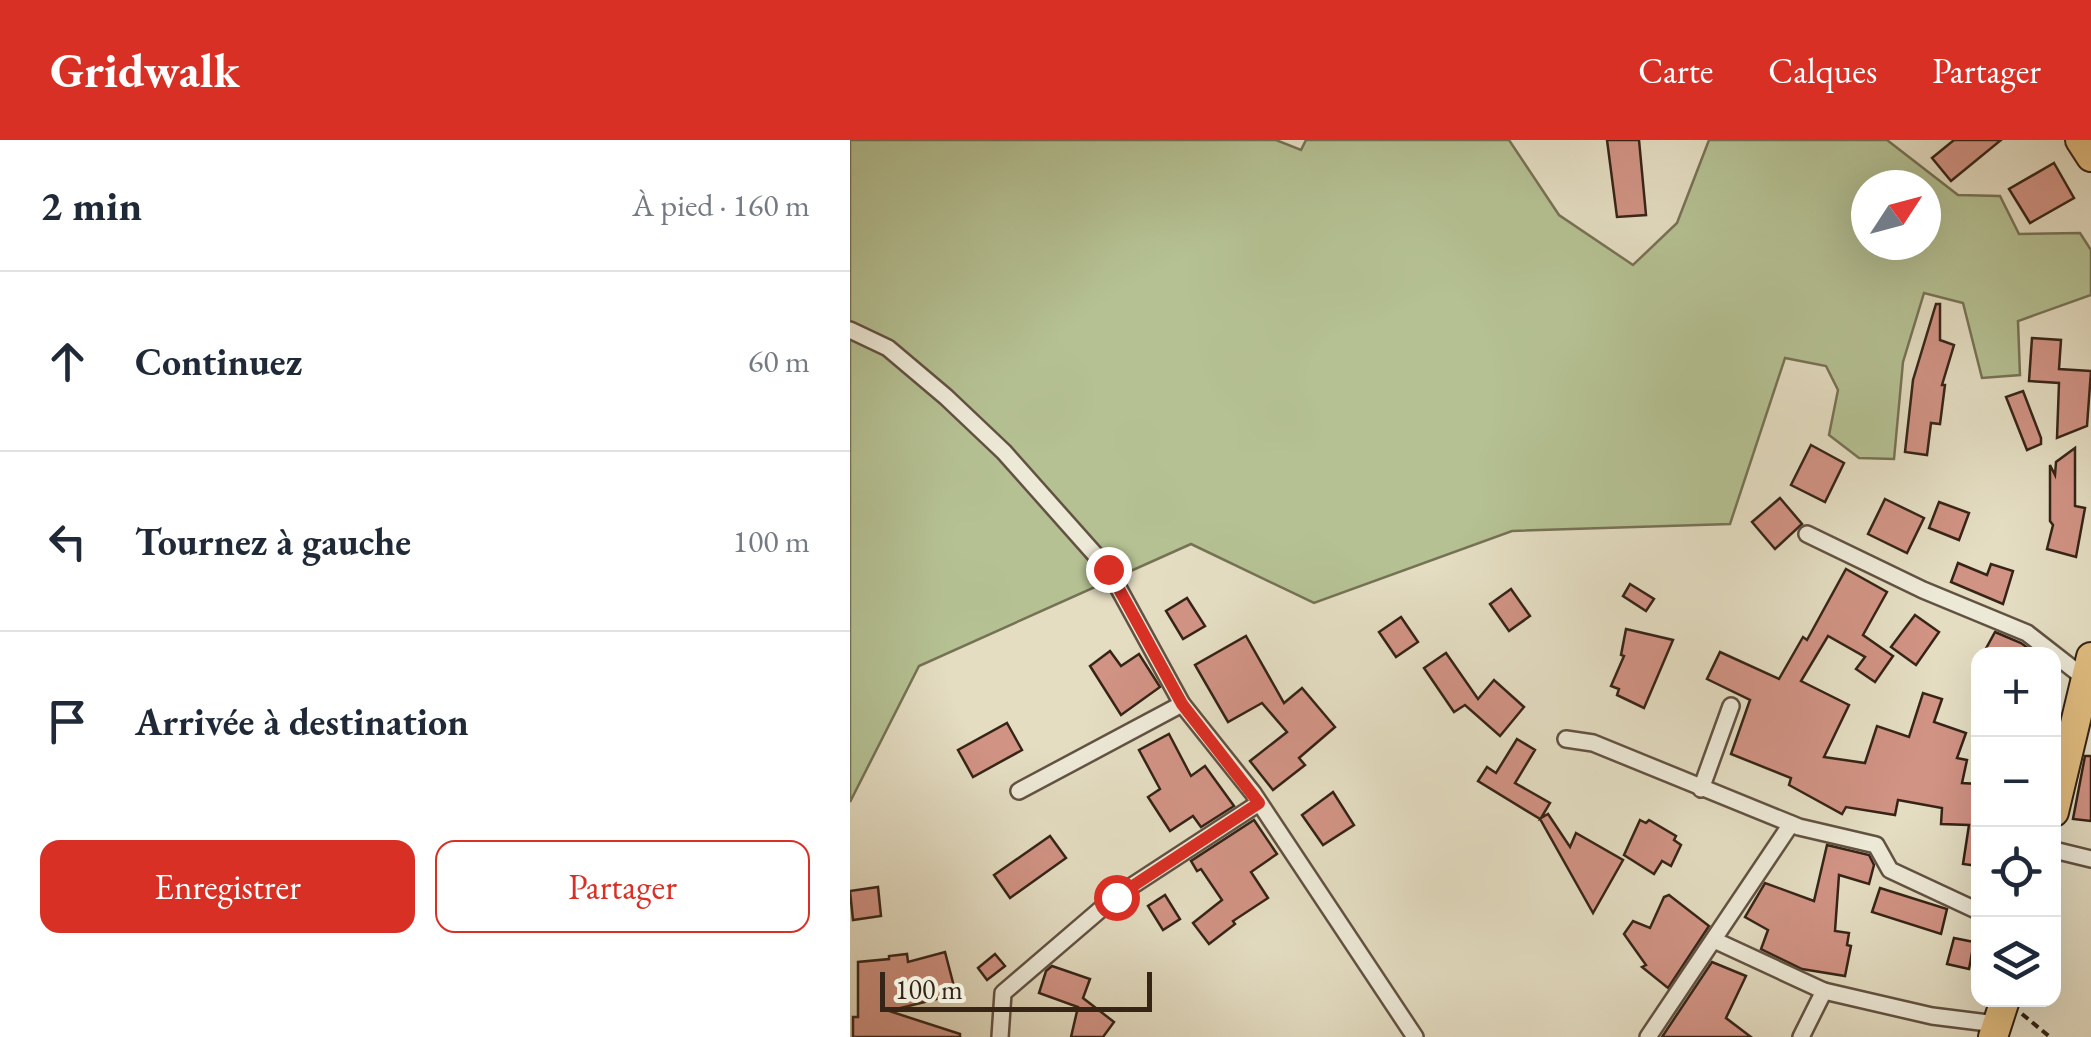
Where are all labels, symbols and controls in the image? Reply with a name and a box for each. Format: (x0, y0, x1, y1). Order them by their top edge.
text: Gridwalk (50, 39, 240, 101)
text: Carte (1638, 48, 1713, 93)
text: Calques (1768, 48, 1877, 93)
text: Partager (1932, 48, 2041, 93)
north arrow (1851, 170, 1941, 260)
text: 2 min (40, 178, 142, 233)
text: À pied · 160 m (632, 184, 810, 226)
icon: ahead (40, 334, 95, 389)
text: Continuez (135, 337, 302, 386)
text: 60 m (748, 340, 810, 382)
icon: left (40, 514, 95, 569)
text: Tournez à gauche (135, 517, 411, 566)
text: 100 m (733, 520, 810, 562)
route end (1086, 547, 1132, 593)
map controls (1971, 647, 2061, 1007)
button: + (1971, 647, 2061, 737)
icon: arrive (40, 694, 95, 749)
text: Arrivée à destination (135, 697, 469, 746)
button: − (1971, 737, 2061, 827)
button: locate (1971, 827, 2061, 917)
button: Enregistrer (40, 840, 415, 933)
button: Partager (435, 840, 810, 933)
route start (1094, 875, 1140, 921)
button: layers (1971, 917, 2061, 1007)
scale bar (880, 967, 1152, 1012)
text: 100 m (895, 971, 963, 1007)

